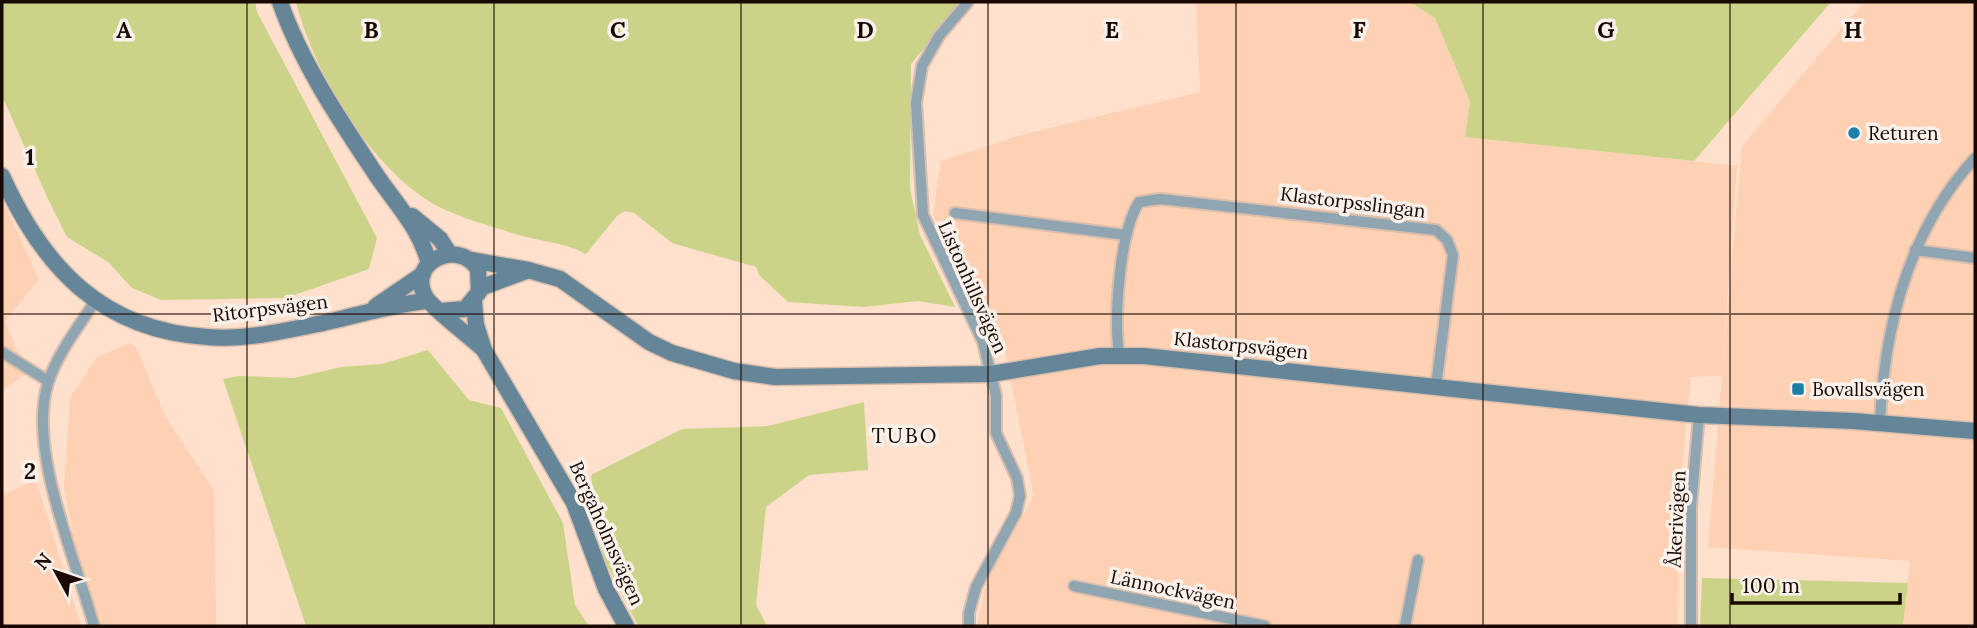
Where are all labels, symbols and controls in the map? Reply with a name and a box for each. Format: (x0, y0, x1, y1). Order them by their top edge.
text: A (116, 15, 132, 44)
text: B (363, 15, 379, 44)
text: C (610, 15, 626, 44)
text: D (856, 15, 874, 44)
text: E (1105, 15, 1119, 44)
text: F (1352, 15, 1366, 44)
text: G (1597, 15, 1615, 44)
text: H (1844, 15, 1862, 44)
place label: Returen (1868, 121, 1939, 145)
marker: Returen (1846, 125, 1862, 141)
text: 1 (25, 142, 35, 171)
street label: Klastorpsslingan (1279, 181, 1427, 223)
street label: Listonhillsvägen (933, 217, 1013, 357)
street label: Ritorpsvägen (211, 289, 329, 327)
street label: Klastorpsvägen (1173, 326, 1309, 364)
place label: Bovallsvägen (1812, 377, 1925, 401)
marker: Bovallsvägen (1790, 381, 1806, 397)
district label: TUBO (872, 422, 938, 449)
text: 2 (24, 456, 36, 485)
street label: Bergaholmsvägen (564, 457, 650, 609)
street label: Åkerivägen (1661, 470, 1691, 569)
north arrow (21, 537, 91, 607)
text: N (29, 547, 57, 574)
scale bar (1732, 562, 1900, 606)
street label: Lännockvägen (1108, 564, 1238, 614)
text: 100 m (1742, 572, 1800, 599)

